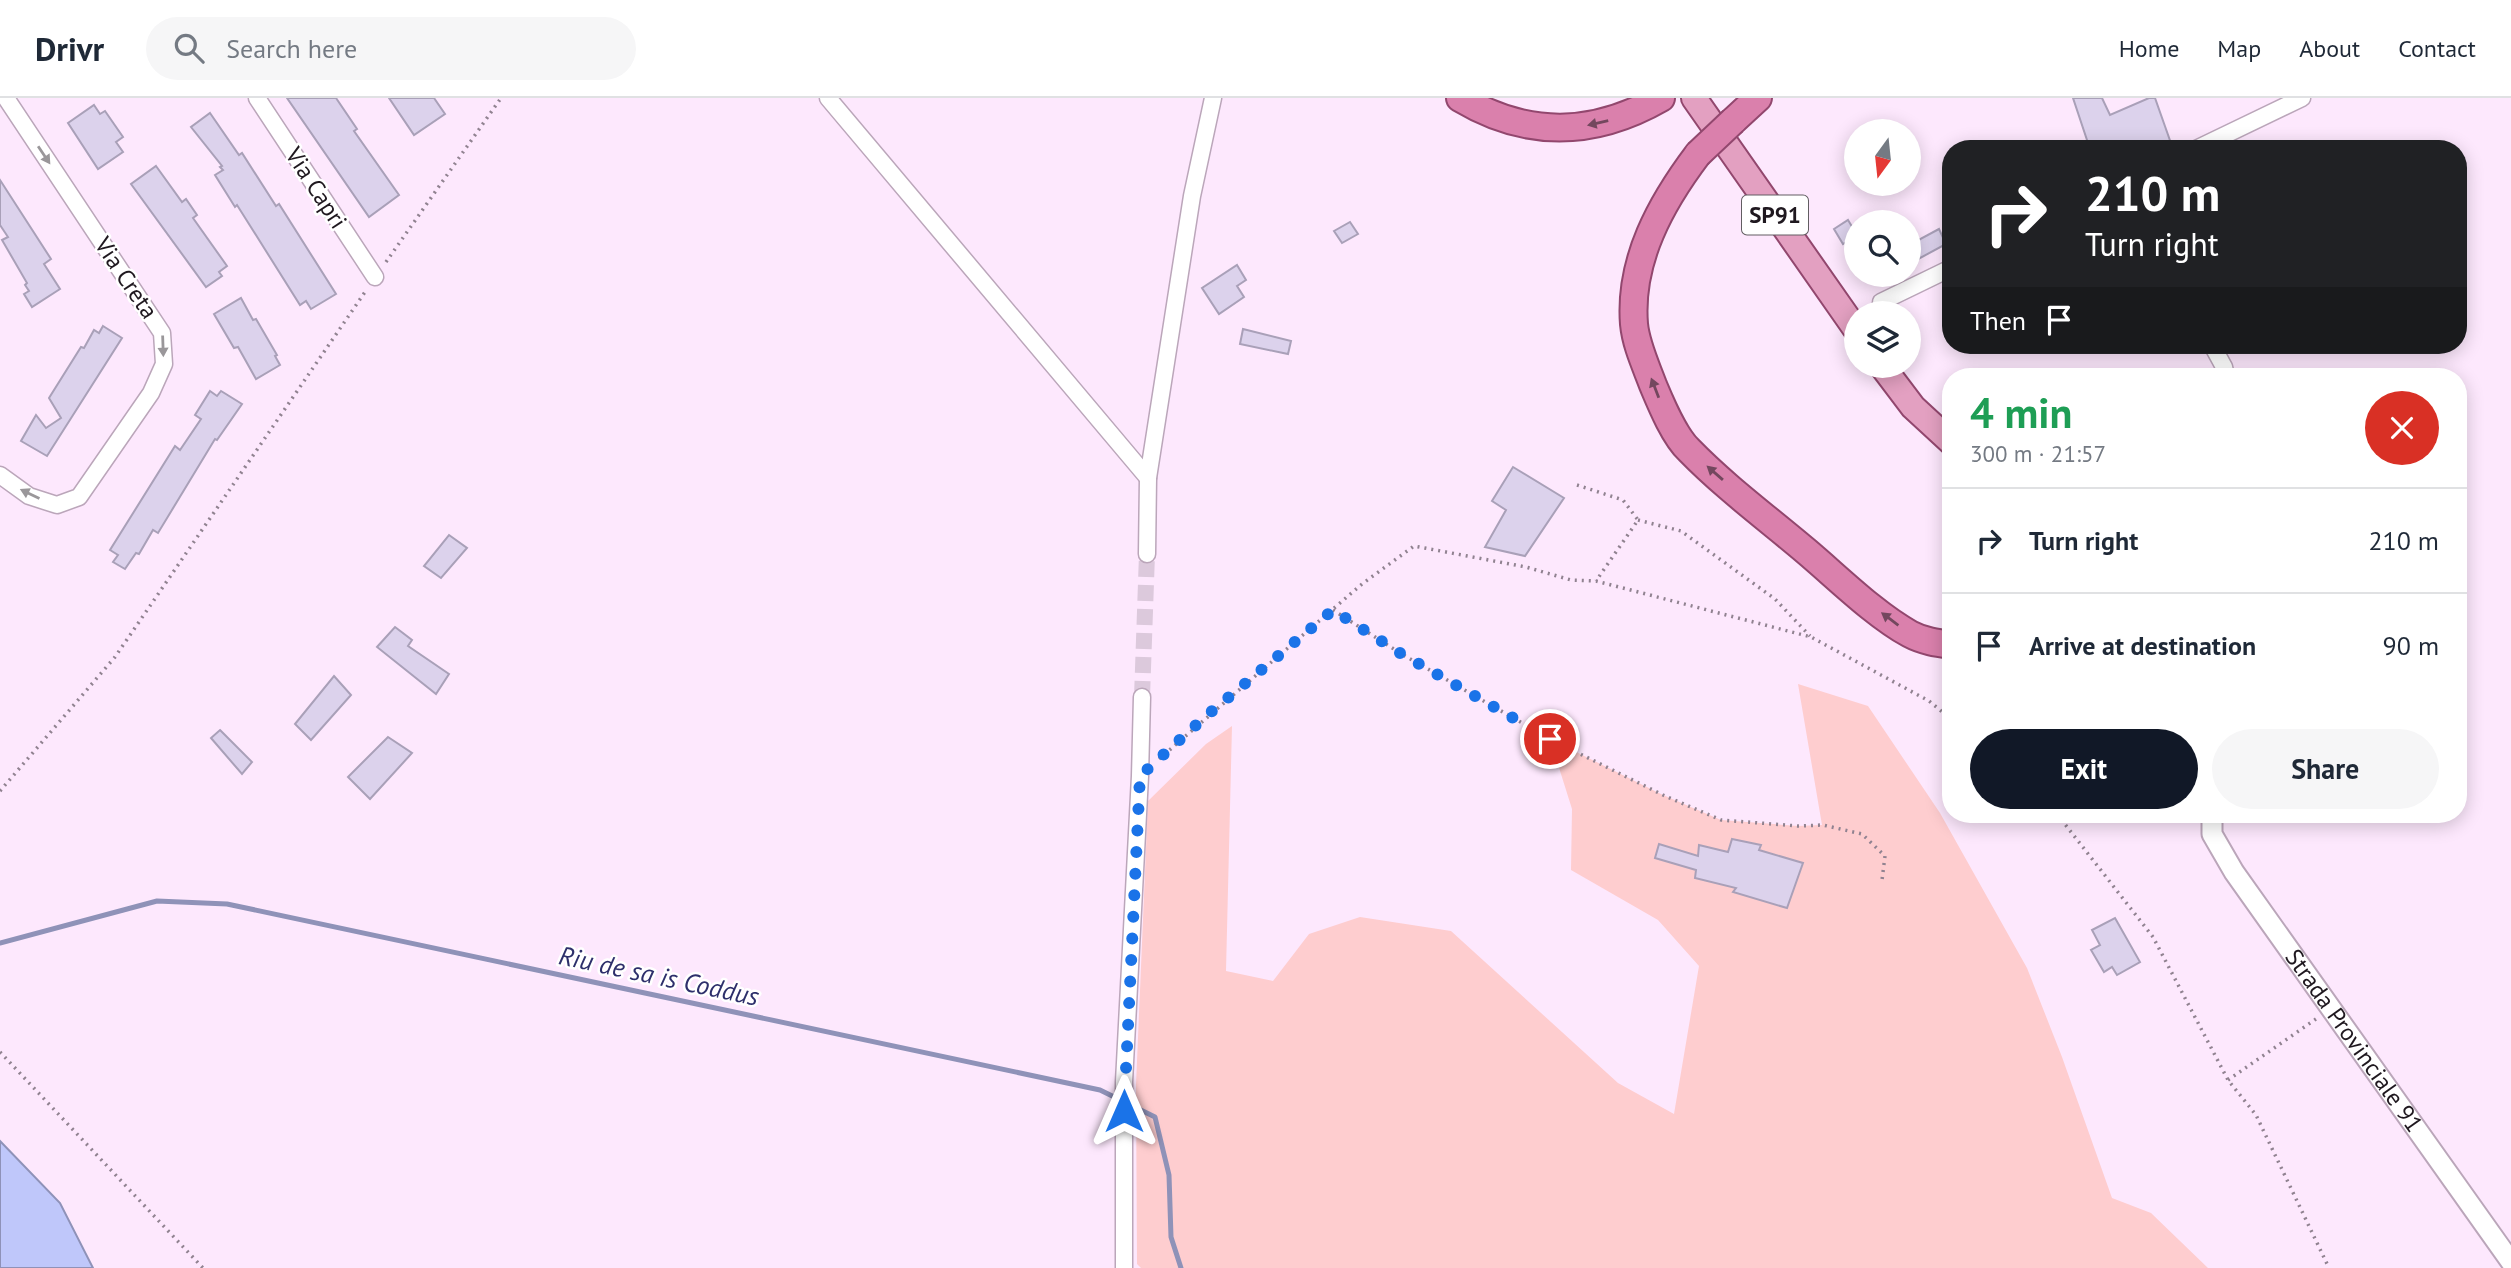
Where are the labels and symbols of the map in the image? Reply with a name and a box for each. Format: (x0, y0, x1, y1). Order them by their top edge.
one-way arrow (1587, 118, 1609, 129)
north arrow (1844, 119, 1922, 196)
street label: Via Capri (278, 140, 354, 234)
one-way arrow (37, 145, 50, 165)
road number: SP91 (1742, 196, 1808, 234)
street label: Via Creta (87, 230, 165, 325)
one-way arrow (157, 336, 168, 358)
one-way arrow (1649, 378, 1660, 399)
one-way arrow (1707, 466, 1724, 481)
one-way arrow (20, 489, 40, 501)
one-way arrow (1881, 612, 1899, 627)
pin (1520, 709, 1580, 769)
water label: Riu de sa is Coddus (556, 938, 763, 1013)
street label: Strada Provinciale 91 (2279, 943, 2430, 1138)
position arrow (1087, 1074, 1161, 1148)

